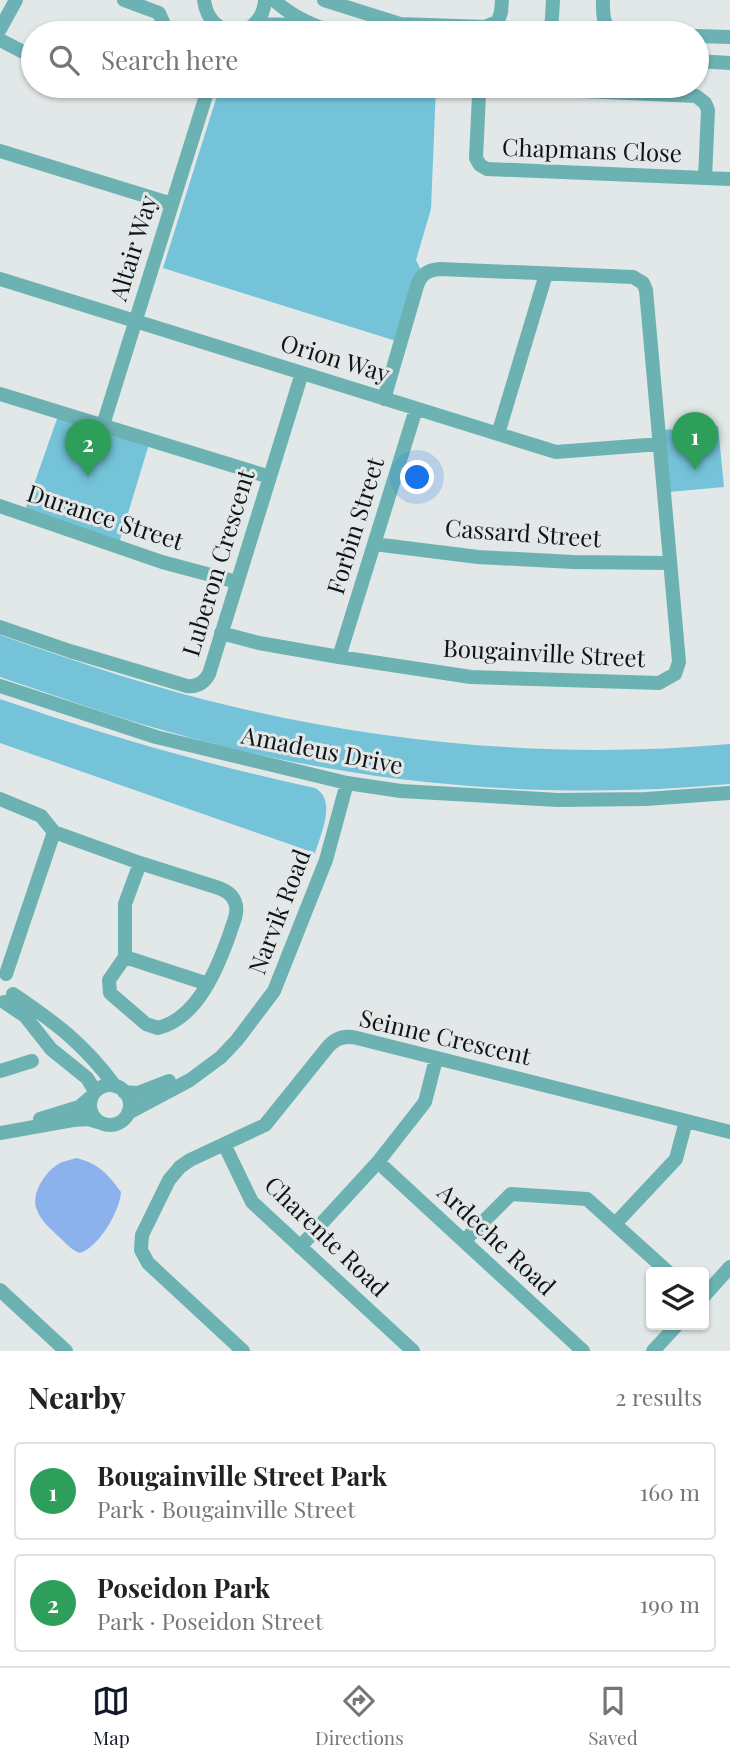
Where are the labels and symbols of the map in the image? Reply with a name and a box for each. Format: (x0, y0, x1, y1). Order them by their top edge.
street label: Chapmans Close (502, 130, 683, 168)
street label: Altair Way (101, 190, 163, 305)
street label: Orion Way (277, 325, 394, 389)
pin: 1 (672, 412, 718, 470)
pin: 2 (65, 419, 111, 477)
street label: Forbin Street (318, 452, 390, 598)
your location (400, 460, 434, 494)
street label: Luberon Crescent (173, 465, 261, 660)
street label: Durance Street (23, 476, 188, 557)
street label: Cassard Street (444, 511, 603, 553)
street label: Bougainville Street (442, 631, 646, 673)
street label: Amadeus Drive (238, 718, 406, 780)
street label: Narvik Road (240, 844, 317, 978)
street label: Seinne Crescent (357, 1001, 535, 1071)
street label: Charente Road (259, 1168, 396, 1303)
street label: Ardeche Road (431, 1175, 563, 1301)

